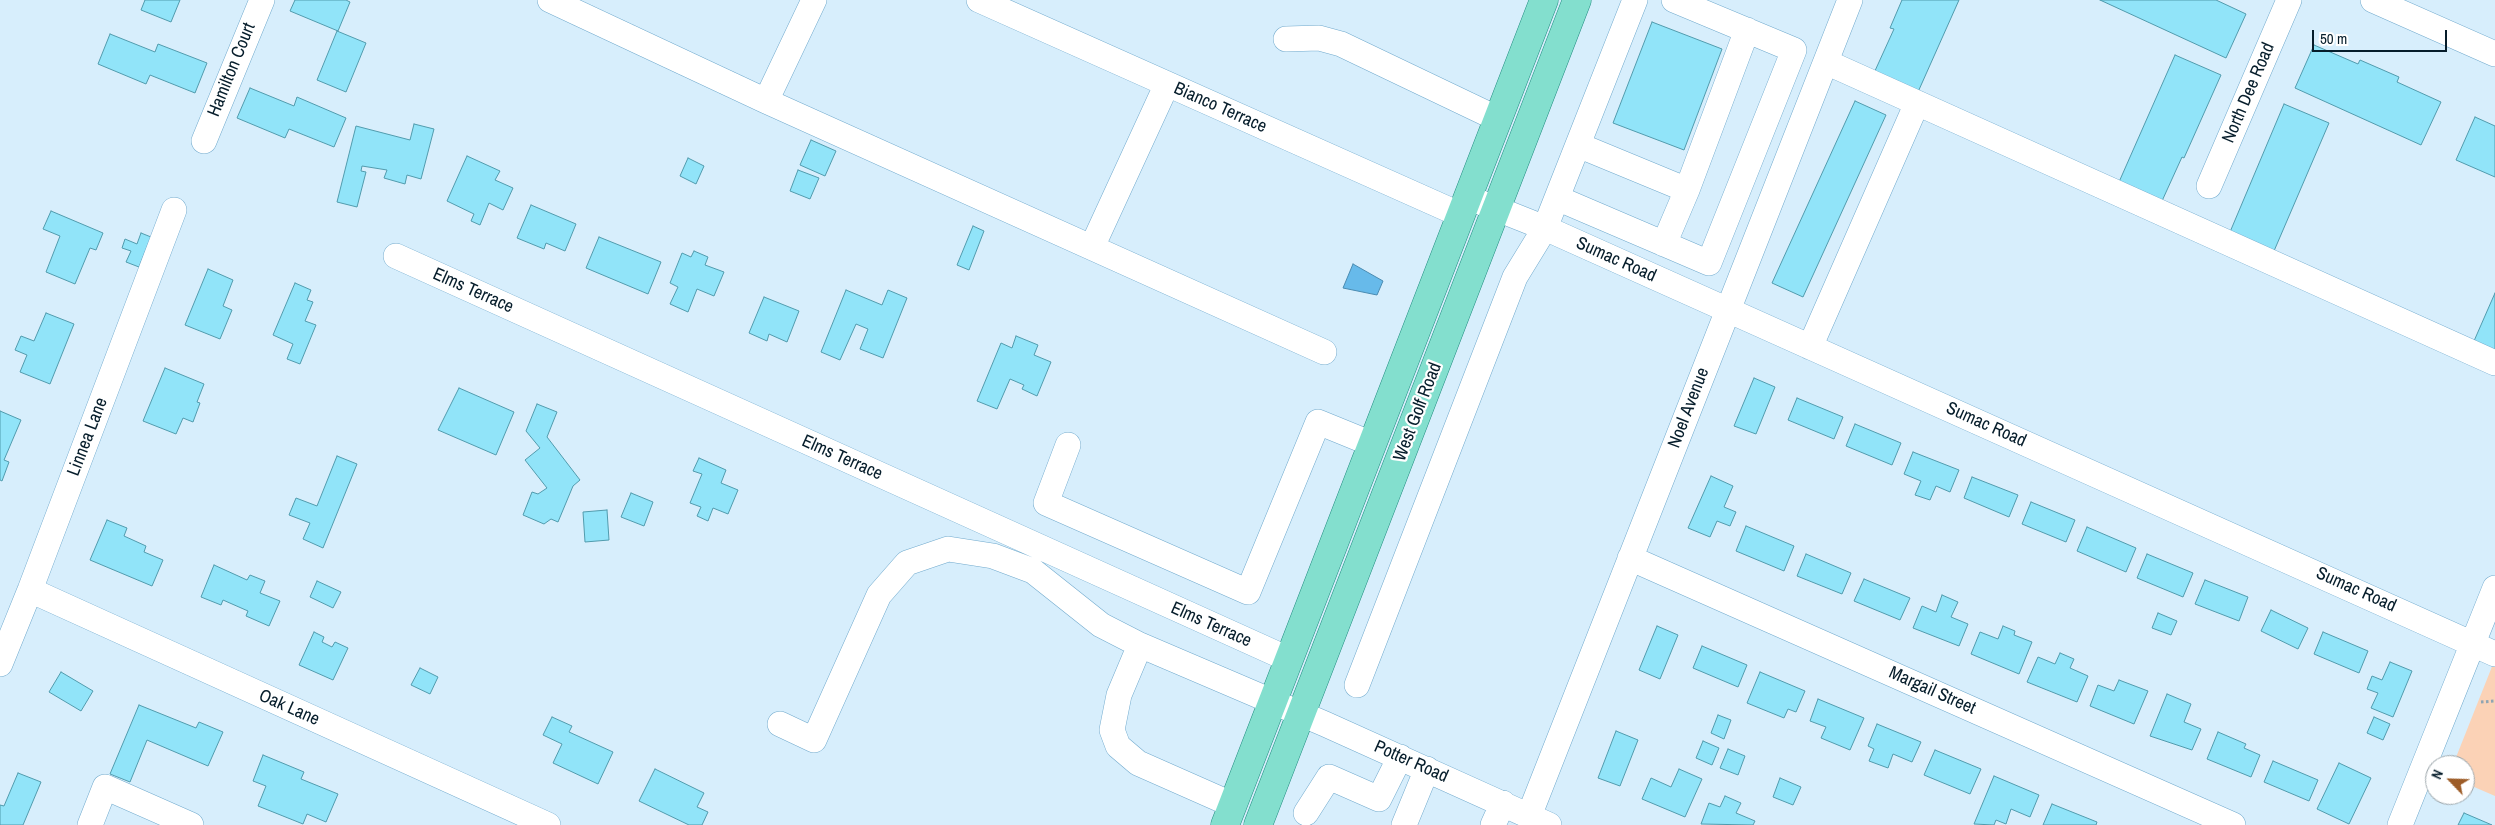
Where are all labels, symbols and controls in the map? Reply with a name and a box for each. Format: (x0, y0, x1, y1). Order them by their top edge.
street label: Hamilton Court (203, 20, 261, 120)
scale bar (2315, 20, 2450, 52)
text: 50 m (2320, 28, 2347, 49)
street label: North Dee Road (2218, 40, 2280, 146)
street label: Bianco Terrace (1170, 78, 1270, 138)
street label: Sumac Road (1573, 233, 1659, 287)
street label: Elms Terrace (429, 264, 517, 318)
street label: West Golf Road (1389, 360, 1447, 464)
street label: Noel Avenue (1664, 365, 1714, 451)
street label: Linnea Lane (63, 395, 113, 479)
street label: Sumac Road (1943, 398, 2029, 452)
street label: Elms Terrace (798, 431, 886, 485)
street label: Sumac Road (2313, 563, 2399, 617)
street label: Elms Terrace (1167, 598, 1255, 652)
street label: Margail Street (1885, 662, 1979, 720)
street label: Oak Lane (255, 685, 323, 731)
street label: Potter Road (1371, 736, 1451, 788)
north arrow (2425, 755, 2475, 805)
text: N (2427, 767, 2447, 782)

